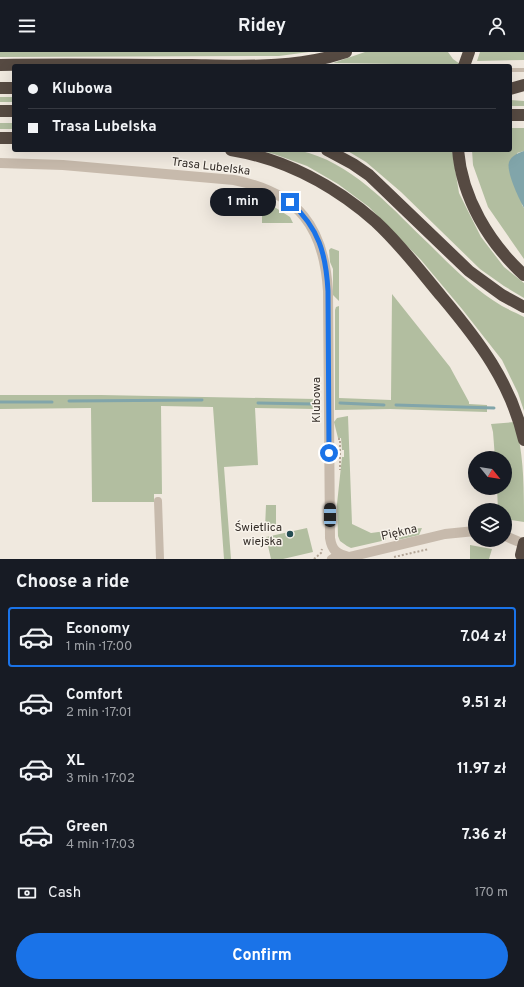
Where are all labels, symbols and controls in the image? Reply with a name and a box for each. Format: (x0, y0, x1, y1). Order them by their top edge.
icon: menu (16, 15, 38, 37)
text: Ridey (238, 15, 286, 38)
icon: person (486, 15, 508, 37)
text: Klubowa (52, 80, 112, 99)
text: Trasa Lubelska (52, 118, 157, 137)
street label: Trasa Lubelska (171, 154, 251, 180)
callout: 1 min (210, 188, 276, 216)
route end (281, 193, 299, 211)
text: 1 min (227, 194, 259, 210)
street label: Klubowa (309, 377, 325, 423)
route start (320, 444, 338, 462)
north arrow (468, 451, 512, 495)
map controls (468, 451, 512, 547)
car (324, 503, 336, 527)
button: layers (468, 503, 512, 547)
place label: Świetlica wiejska (235, 520, 282, 550)
street label: Piękna (380, 521, 419, 545)
marker: Świetlica wiejska (285, 529, 295, 539)
text: Choose a ride (16, 571, 129, 594)
icon: car (18, 619, 54, 655)
text: Economy (66, 620, 130, 639)
text: 7.04 zł (460, 628, 506, 647)
text: 1 min · 17:00 (66, 639, 132, 655)
icon: car (18, 685, 54, 721)
text: Comfort (66, 686, 123, 705)
text: 9.51 zł (462, 694, 506, 713)
text: 2 min · 17:01 (66, 705, 132, 721)
icon: car (18, 751, 54, 787)
text: XL (66, 752, 84, 771)
text: 11.97 zł (457, 760, 506, 779)
text: 3 min · 17:02 (66, 771, 135, 787)
icon: car (18, 817, 54, 853)
text: Green (66, 818, 108, 837)
text: 7.36 zł (462, 826, 506, 845)
text: 4 min · 17:03 (66, 837, 135, 853)
icon: cash (16, 882, 38, 904)
text: Cash (48, 884, 81, 903)
text: 170 m (474, 885, 508, 901)
button: Confirm (16, 933, 508, 979)

